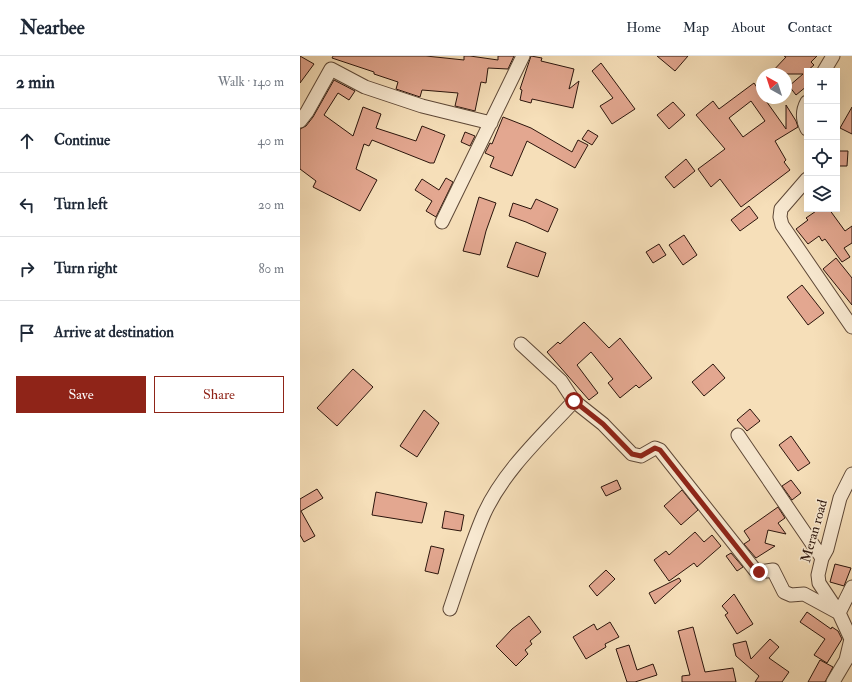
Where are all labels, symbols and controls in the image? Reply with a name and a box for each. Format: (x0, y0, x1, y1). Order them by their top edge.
text: Nearbee (20, 16, 85, 40)
text: Home (626, 19, 661, 36)
text: Map (683, 19, 709, 36)
text: About (731, 19, 765, 36)
text: Contact (787, 19, 832, 36)
north arrow (756, 68, 792, 104)
map controls (804, 68, 840, 212)
button: + (804, 68, 840, 104)
text: 2 min (16, 72, 55, 93)
text: Walk · 140 m (218, 74, 284, 90)
button: − (804, 104, 840, 140)
icon: ahead (16, 130, 38, 152)
text: Continue (54, 131, 110, 150)
text: 40 m (258, 133, 284, 149)
button: locate (804, 140, 840, 176)
button: layers (804, 176, 840, 212)
icon: left (16, 194, 38, 216)
text: Turn left (54, 195, 108, 214)
text: 20 m (258, 197, 284, 213)
icon: right (16, 258, 38, 280)
text: Turn right (54, 259, 117, 278)
text: 80 m (258, 261, 284, 277)
icon: arrive (16, 322, 38, 344)
text: Arrive at destination (54, 323, 174, 342)
button: Save (16, 376, 146, 413)
button: Share (154, 376, 284, 413)
route start (565, 392, 583, 410)
street label: Meran road (797, 497, 831, 565)
route end (750, 563, 768, 581)

